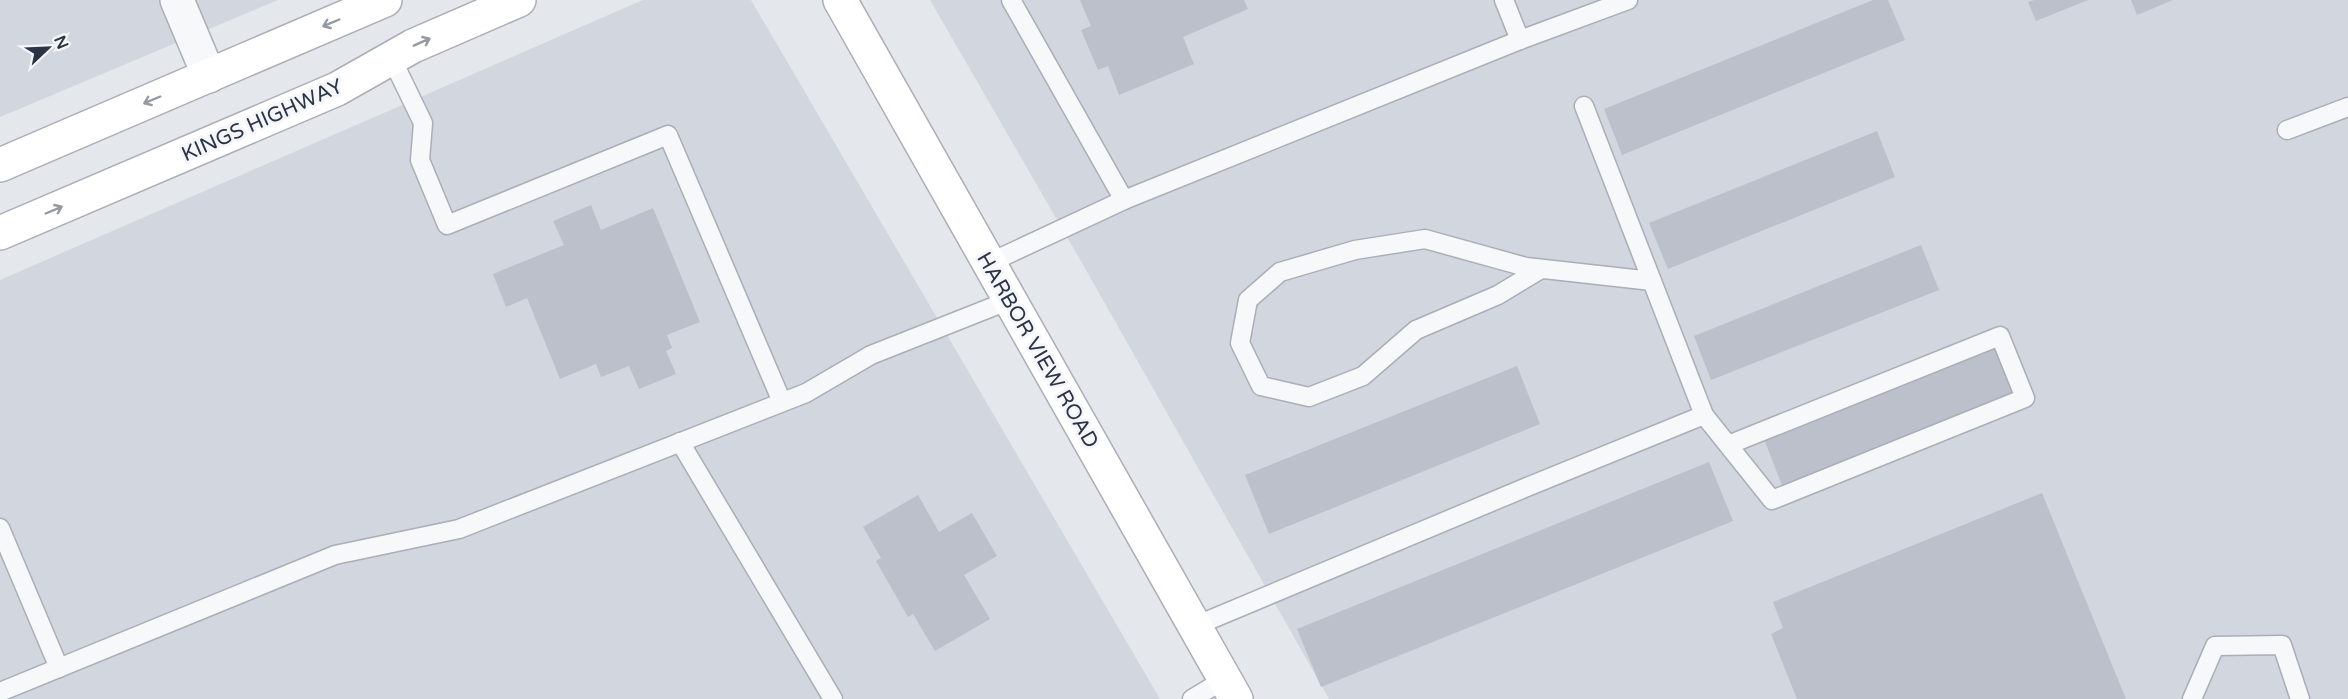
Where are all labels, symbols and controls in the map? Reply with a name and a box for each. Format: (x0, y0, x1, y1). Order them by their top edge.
north arrow (18, 18, 78, 78)
one-way arrow (323, 18, 341, 29)
text: N (49, 33, 73, 52)
one-way arrow (413, 36, 431, 47)
street label: KINGS HIGHWAY (178, 74, 347, 167)
one-way arrow (143, 95, 162, 106)
one-way arrow (44, 204, 62, 215)
street label: HARBOR VIEW ROAD (971, 248, 1104, 453)

